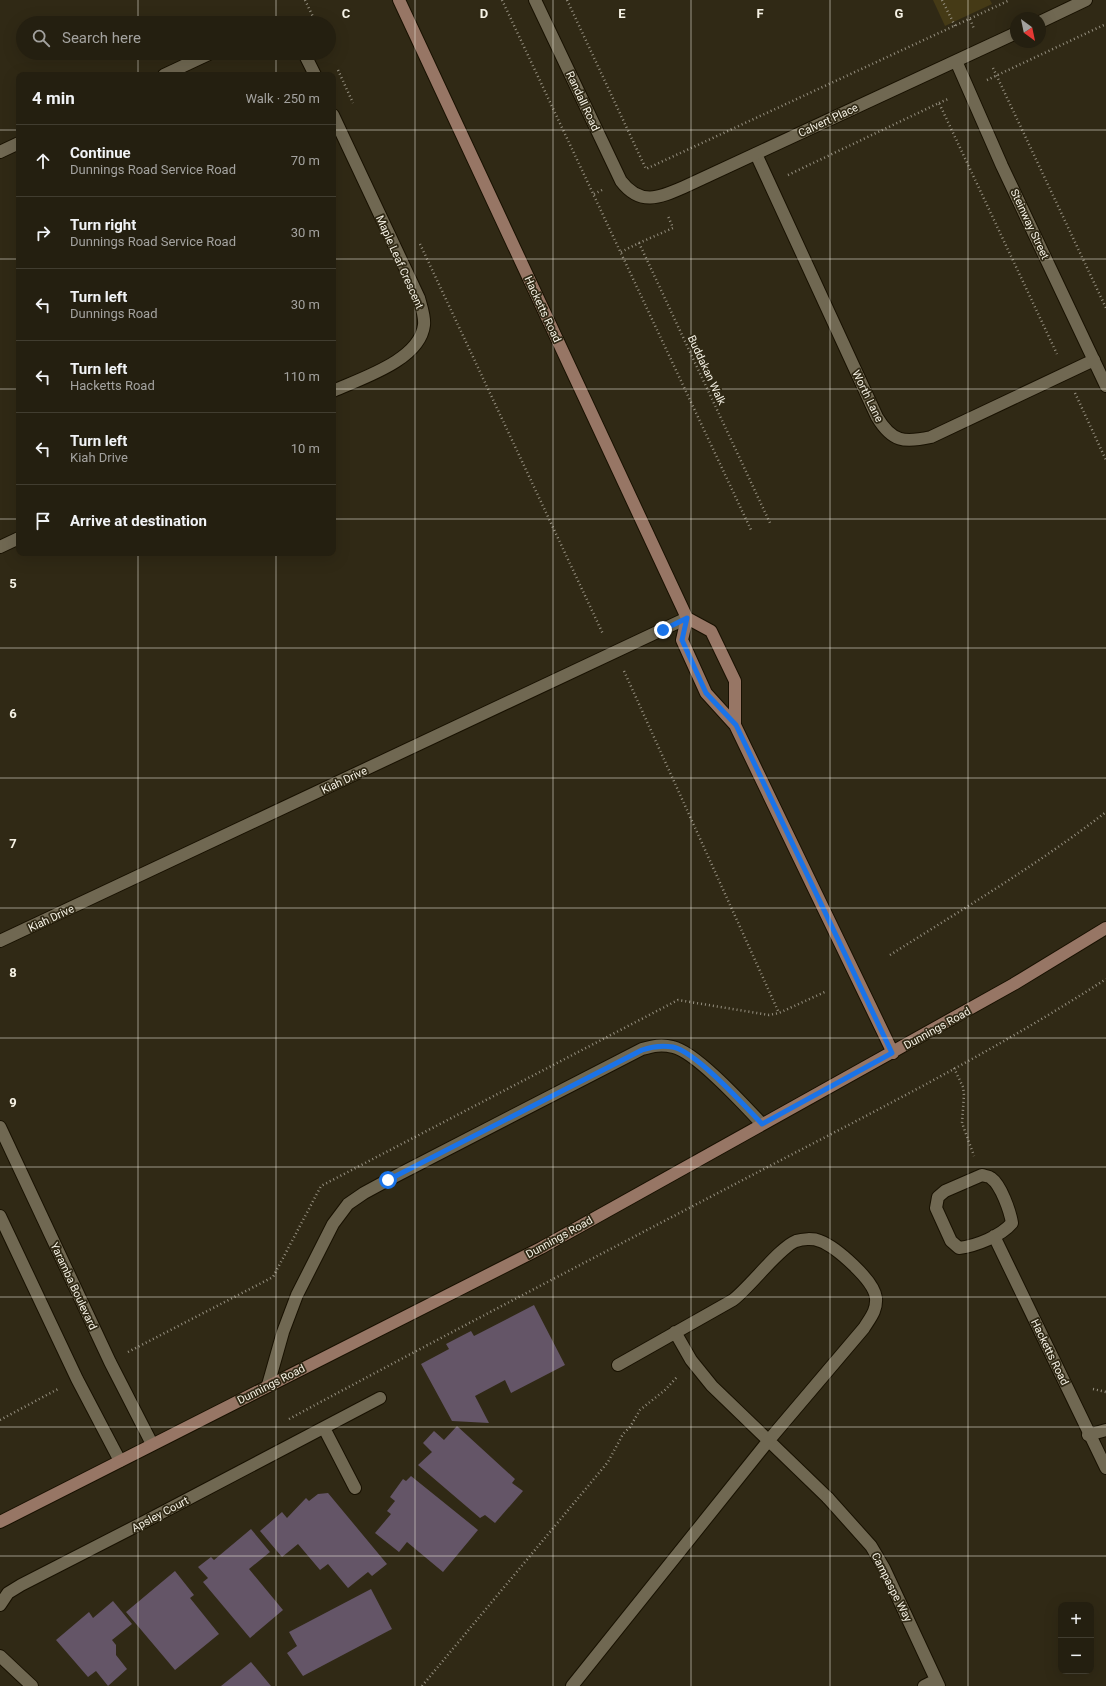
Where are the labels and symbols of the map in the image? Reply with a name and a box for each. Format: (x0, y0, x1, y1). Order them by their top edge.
text: C (342, 6, 351, 21)
text: D (480, 6, 488, 21)
text: E (618, 6, 626, 21)
text: F (756, 6, 764, 21)
text: G (895, 6, 904, 21)
north arrow (1010, 12, 1046, 48)
street label: Randall Road (563, 69, 602, 133)
street label: Calvert Place (796, 101, 860, 140)
street label: Steinway Street (1008, 187, 1052, 262)
street label: Maple Leaf Crescent (373, 213, 426, 311)
street label: Hacketts Road (521, 274, 564, 344)
street label: Buddakan Walk (685, 333, 729, 408)
street label: Worth Lane (849, 368, 886, 424)
text: 5 (9, 576, 17, 591)
route end (654, 621, 672, 639)
text: 6 (9, 706, 17, 721)
street label: Kiah Drive (319, 764, 369, 797)
text: 7 (9, 836, 17, 851)
street label: Kiah Drive (26, 902, 76, 935)
text: 8 (9, 965, 17, 980)
street label: Dunnings Road (902, 1005, 973, 1052)
text: 9 (9, 1095, 17, 1110)
route start (379, 1171, 397, 1189)
street label: Dunnings Road (524, 1214, 595, 1261)
street label: Yaramba Boulevard (48, 1240, 99, 1332)
street label: Hacketts Road (1028, 1317, 1071, 1387)
street label: Dunnings Road (235, 1362, 307, 1407)
street label: Apsley Court (130, 1494, 191, 1535)
street label: Campaspe Way (868, 1550, 915, 1625)

